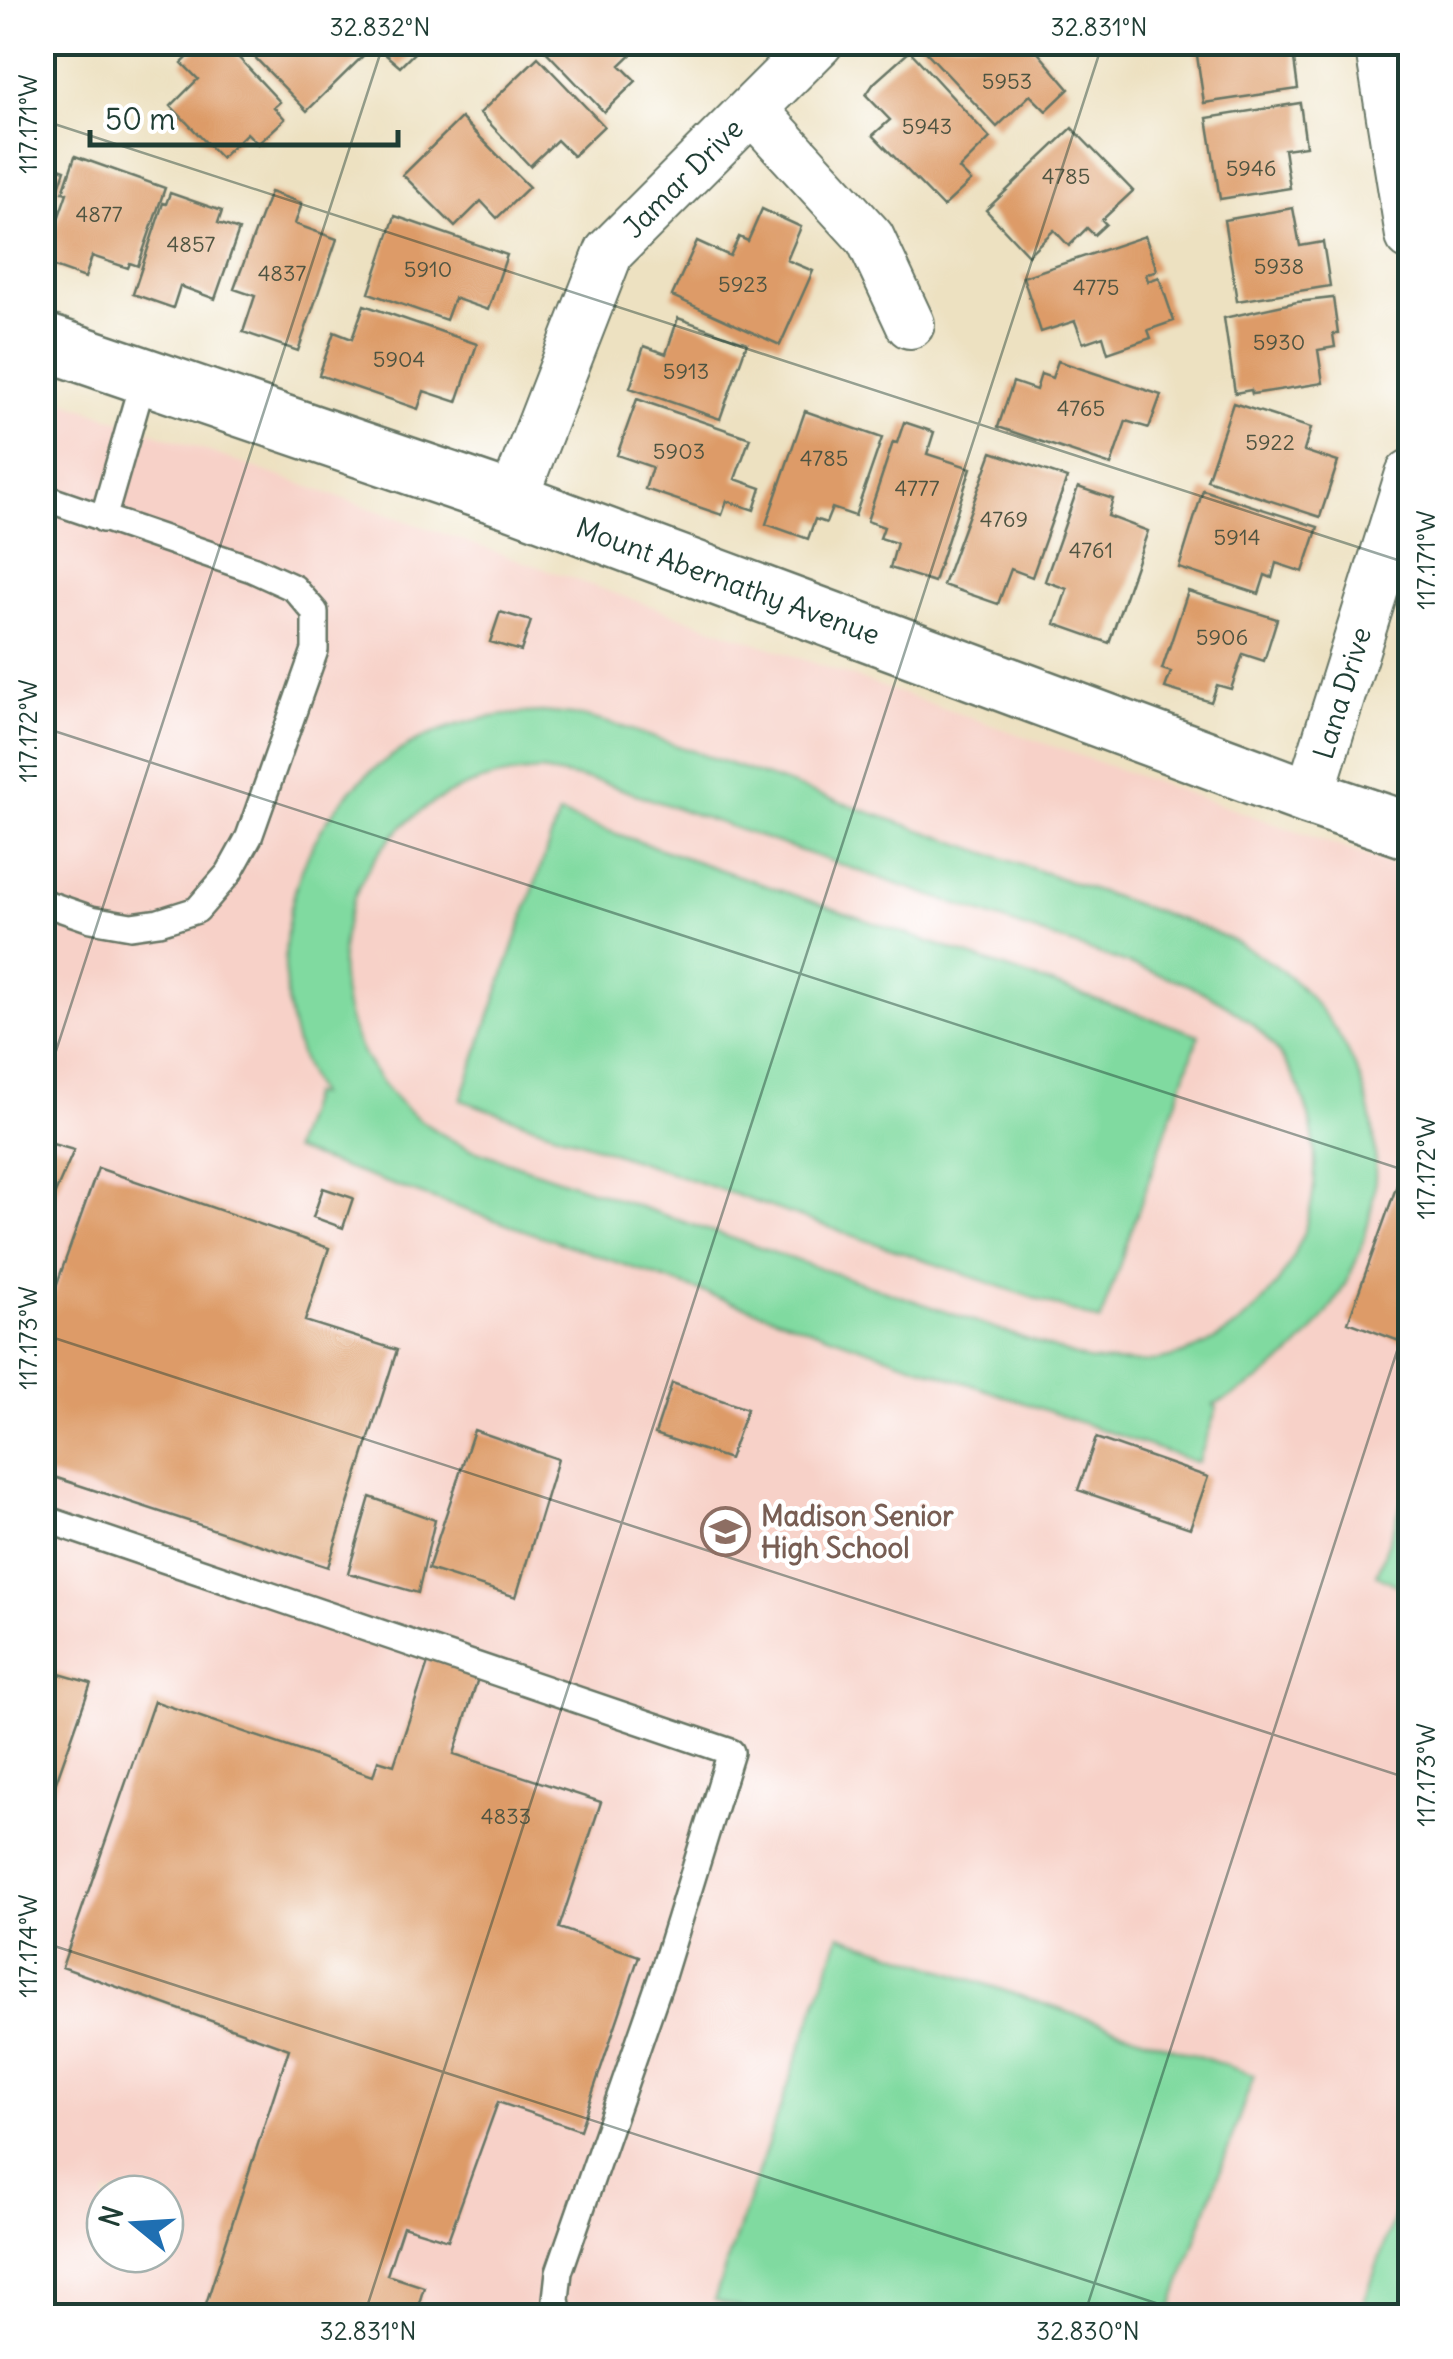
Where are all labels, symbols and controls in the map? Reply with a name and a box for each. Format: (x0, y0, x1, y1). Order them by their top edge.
text: 32.832°N (329, 11, 431, 43)
text: 32.831°N (1051, 11, 1147, 43)
house number: 5953 (982, 67, 1032, 95)
text: 117.171°W (12, 74, 44, 174)
scale bar (90, 85, 398, 147)
text: 50 m (105, 100, 175, 138)
street label: Jamar Drive (615, 110, 751, 246)
house number: 5943 (902, 112, 952, 140)
house number: 5946 (1226, 154, 1276, 182)
house number: 4785 (1042, 162, 1090, 190)
house number: 4877 (76, 200, 123, 228)
house number: 4857 (167, 230, 216, 258)
house number: 5938 (1254, 252, 1304, 280)
house number: 5910 (404, 255, 452, 283)
house number: 4837 (258, 259, 307, 287)
house number: 5923 (718, 270, 768, 298)
house number: 4775 (1073, 273, 1119, 301)
house number: 5930 (1253, 328, 1305, 356)
house number: 5904 (373, 345, 425, 373)
house number: 5913 (663, 357, 709, 385)
house number: 4765 (1057, 394, 1105, 422)
house number: 5922 (1245, 428, 1295, 456)
house number: 5903 (653, 437, 705, 465)
house number: 4785 (800, 444, 848, 472)
house number: 4777 (895, 474, 940, 502)
house number: 4769 (980, 505, 1028, 533)
street label: Mount Abernathy Avenue (571, 509, 885, 653)
text: 117.171°W (1410, 510, 1442, 610)
house number: 5914 (1214, 523, 1260, 551)
house number: 4761 (1069, 536, 1113, 564)
house number: 5906 (1196, 623, 1248, 651)
street label: Lana Drive (1305, 623, 1379, 763)
text: 117.172°W (12, 679, 44, 783)
text: 117.172°W (1410, 1116, 1442, 1220)
text: 117.173°W (12, 1286, 44, 1390)
place label: Madison Senior High School (761, 1498, 954, 1566)
school or university icon: Madison Senior High School (700, 1506, 752, 1558)
text: 117.173°W (1410, 1723, 1442, 1827)
house number: 4833 (481, 1802, 531, 1830)
text: 117.174°W (12, 1894, 44, 1998)
north arrow (85, 2174, 185, 2274)
text: N (91, 2202, 131, 2231)
text: 32.831°N (320, 2315, 416, 2347)
text: 32.830°N (1036, 2315, 1140, 2347)

